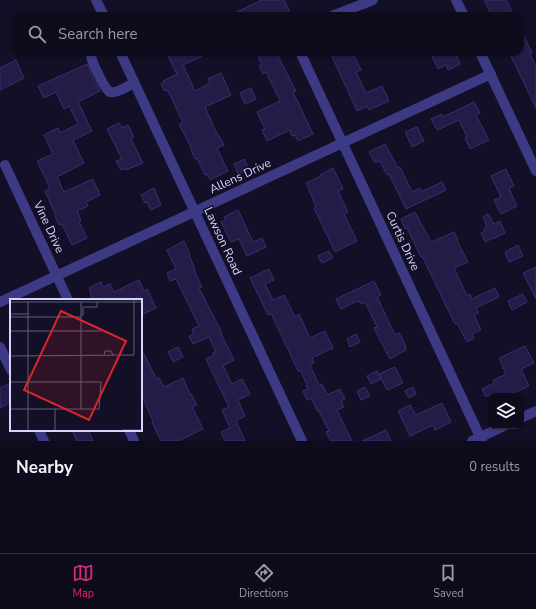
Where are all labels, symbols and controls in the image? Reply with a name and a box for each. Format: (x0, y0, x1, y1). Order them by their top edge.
search box (12, 12, 524, 56)
icon: search (26, 23, 48, 45)
text: Search here (58, 24, 138, 44)
street label: Allens Drive (207, 155, 273, 197)
street label: Vine Drive (30, 197, 68, 256)
street label: Lawson Road (200, 205, 246, 277)
street label: Curtis Drive (382, 209, 424, 273)
inset map (10, 299, 142, 431)
map controls (488, 393, 524, 429)
button: layers (488, 393, 524, 429)
text: Nearby (16, 456, 73, 479)
text: 0 results (469, 458, 520, 476)
tab: Map (72, 562, 94, 601)
tab: Directions (239, 562, 289, 601)
tab: Saved (433, 562, 464, 601)

